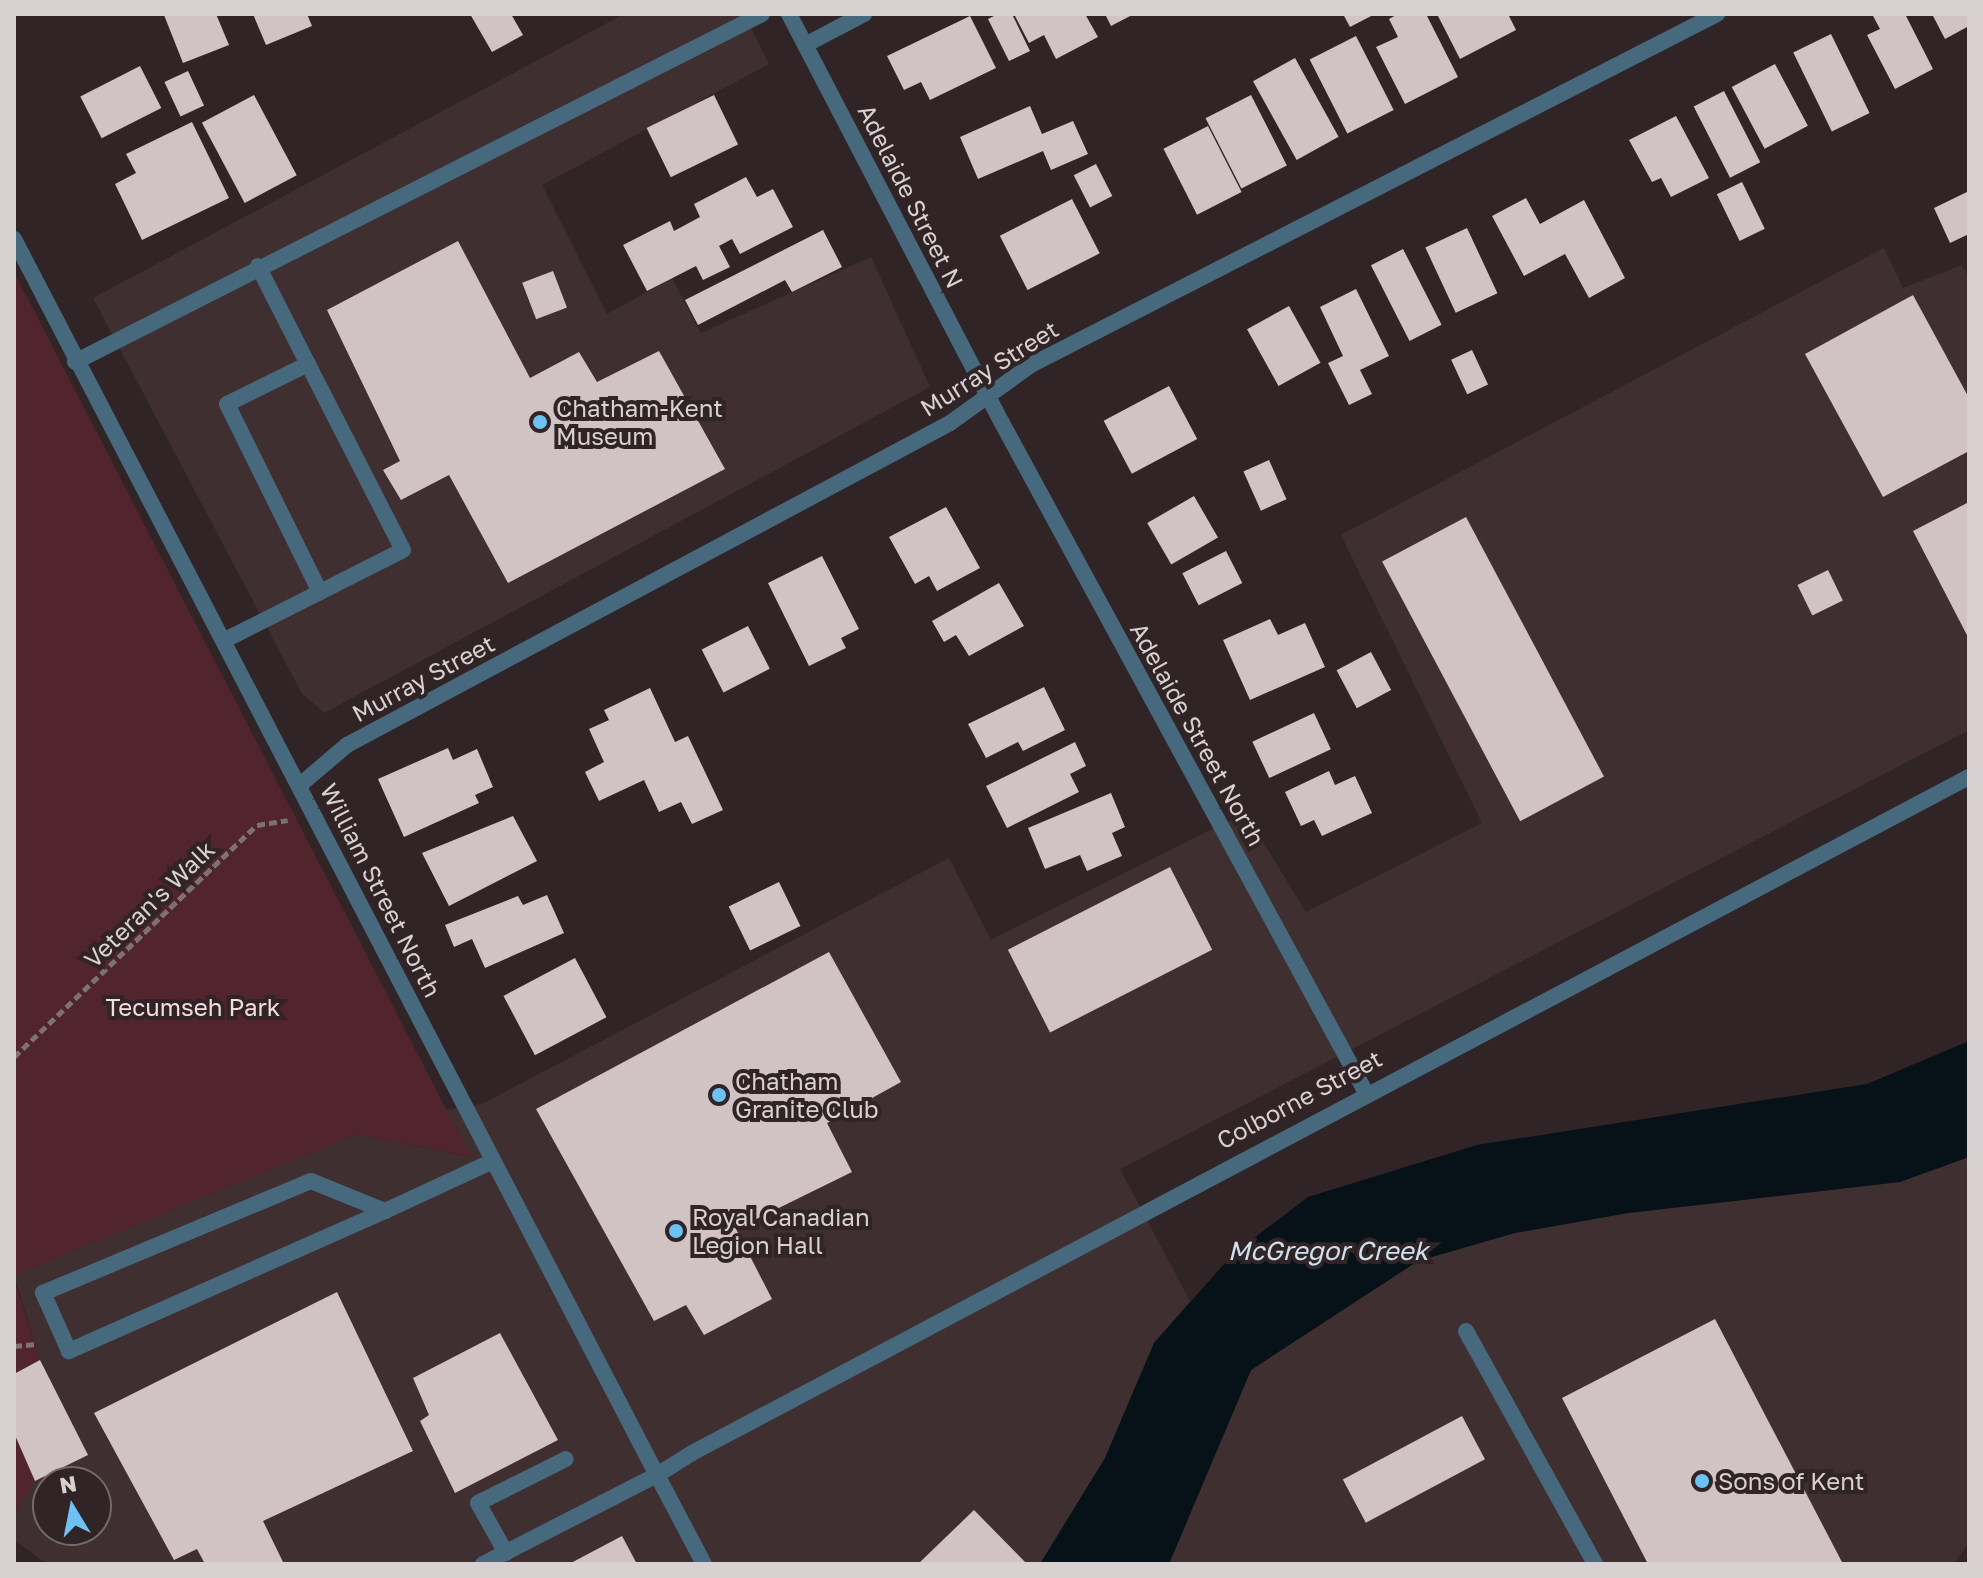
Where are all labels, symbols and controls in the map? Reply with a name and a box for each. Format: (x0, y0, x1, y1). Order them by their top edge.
street label: Adelaide Street N (852, 99, 970, 293)
street label: Murray Street (915, 314, 1063, 422)
place label: Chatham-Kent Museum (556, 394, 723, 450)
marker: Chatham-Kent Museum (531, 413, 549, 431)
street label: Adelaide Street North (1125, 617, 1271, 851)
street label: Murray Street (347, 628, 499, 728)
street label: William Street North (315, 778, 447, 1002)
street label: Veteran's Walk (78, 835, 220, 973)
park label: Tecumseh Park (106, 993, 280, 1021)
street label: Colborne Street (1212, 1043, 1386, 1155)
place label: Chatham Granite Club (735, 1067, 879, 1123)
marker: Chatham Granite Club (710, 1086, 728, 1104)
place label: Royal Canadian Legion Hall (692, 1203, 870, 1259)
marker: Royal Canadian Legion Hall (667, 1222, 685, 1240)
water label: McGregor Creek (1228, 1235, 1428, 1267)
north arrow (32, 1466, 112, 1546)
place label: Sons of Kent (1718, 1467, 1864, 1495)
text: N (58, 1469, 79, 1499)
marker: Sons of Kent (1693, 1472, 1711, 1490)

